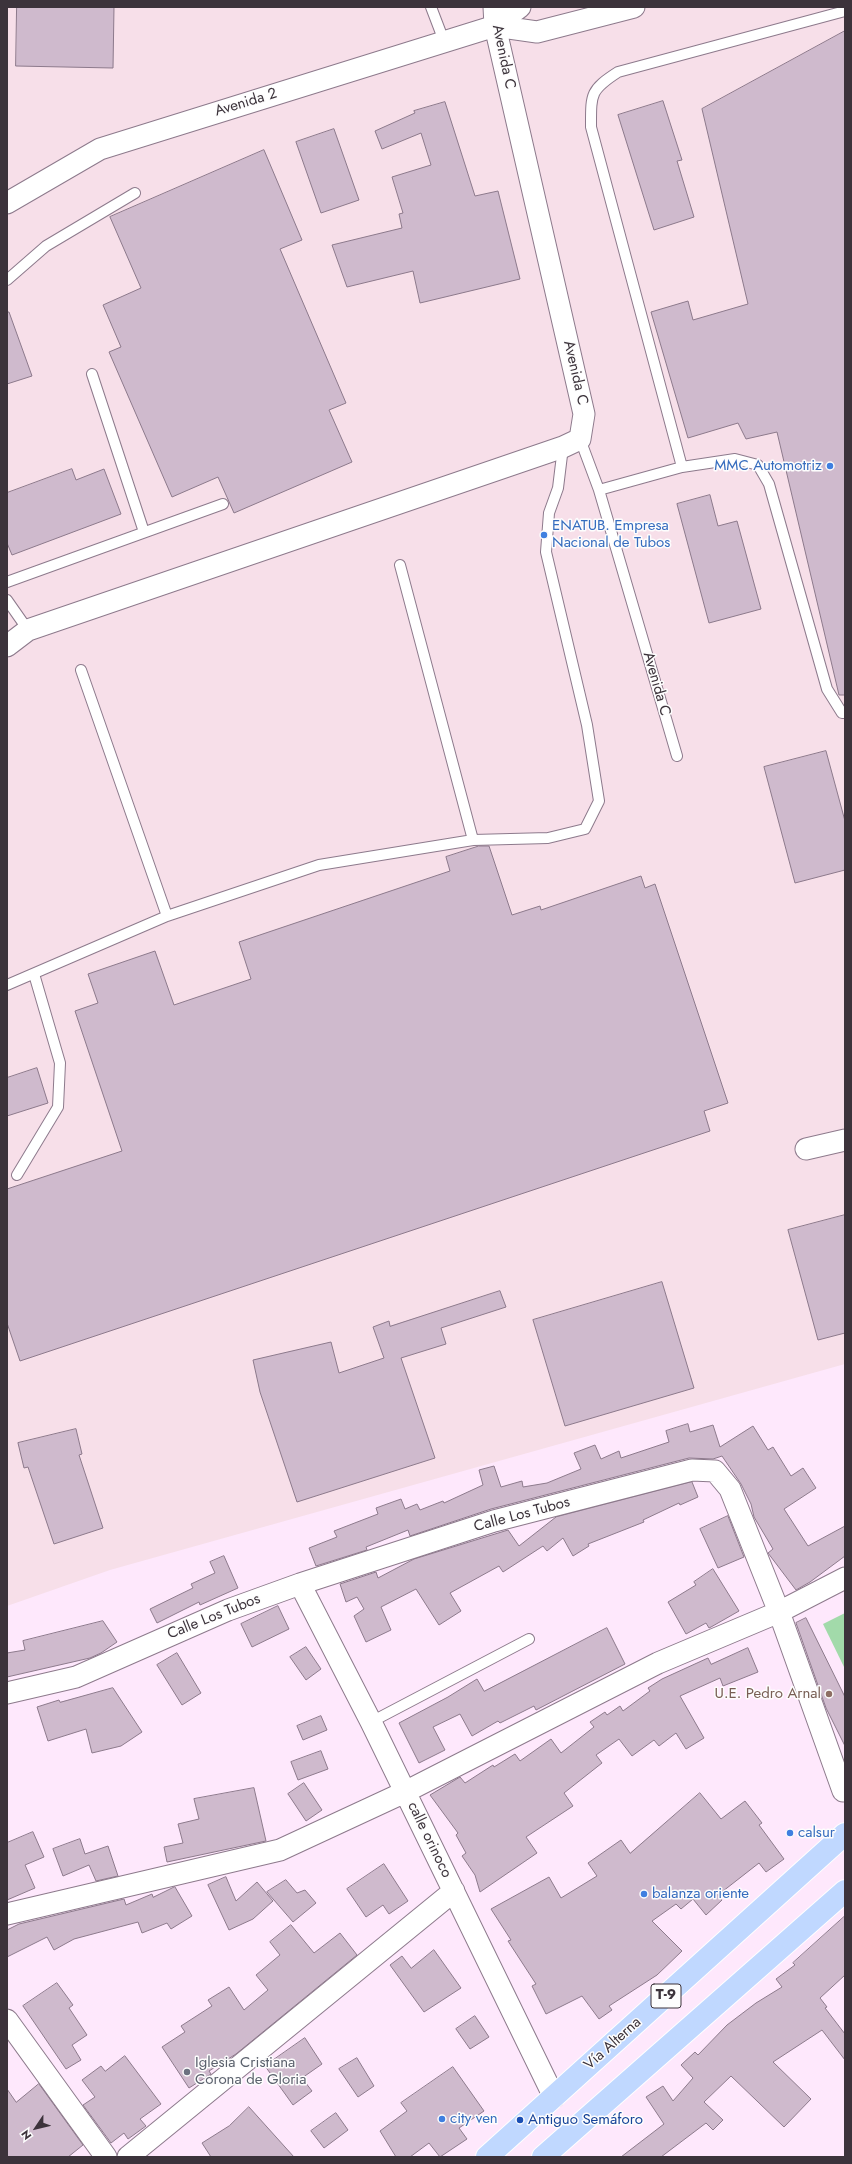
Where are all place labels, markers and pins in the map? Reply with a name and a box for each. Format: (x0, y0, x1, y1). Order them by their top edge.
place label: MMC Automotriz (714, 457, 822, 475)
marker: MMC Automotriz (825, 461, 835, 471)
place label: ENATUB. Empresa Nacional de Tubos (552, 517, 670, 552)
marker: ENATUB. Empresa Nacional de Tubos (539, 530, 549, 540)
place label: U.E. Pedro Arnal (715, 1685, 821, 1703)
marker: U.E. Pedro Arnal (824, 1689, 834, 1699)
place label: calsur (798, 1824, 835, 1842)
marker: calsur (785, 1828, 795, 1838)
place label: balanza oriente (652, 1885, 749, 1903)
marker: balanza oriente (639, 1889, 649, 1899)
place label: Iglesia Cristiana Corona de Gloria (195, 2054, 306, 2089)
marker: Iglesia Cristiana Corona de Gloria (182, 2067, 192, 2077)
place label: city ven (450, 2110, 498, 2128)
place label: Antiguo Semáforo (528, 2111, 643, 2129)
marker: city ven (437, 2114, 447, 2124)
marker: Antiguo Semáforo (515, 2115, 525, 2125)

